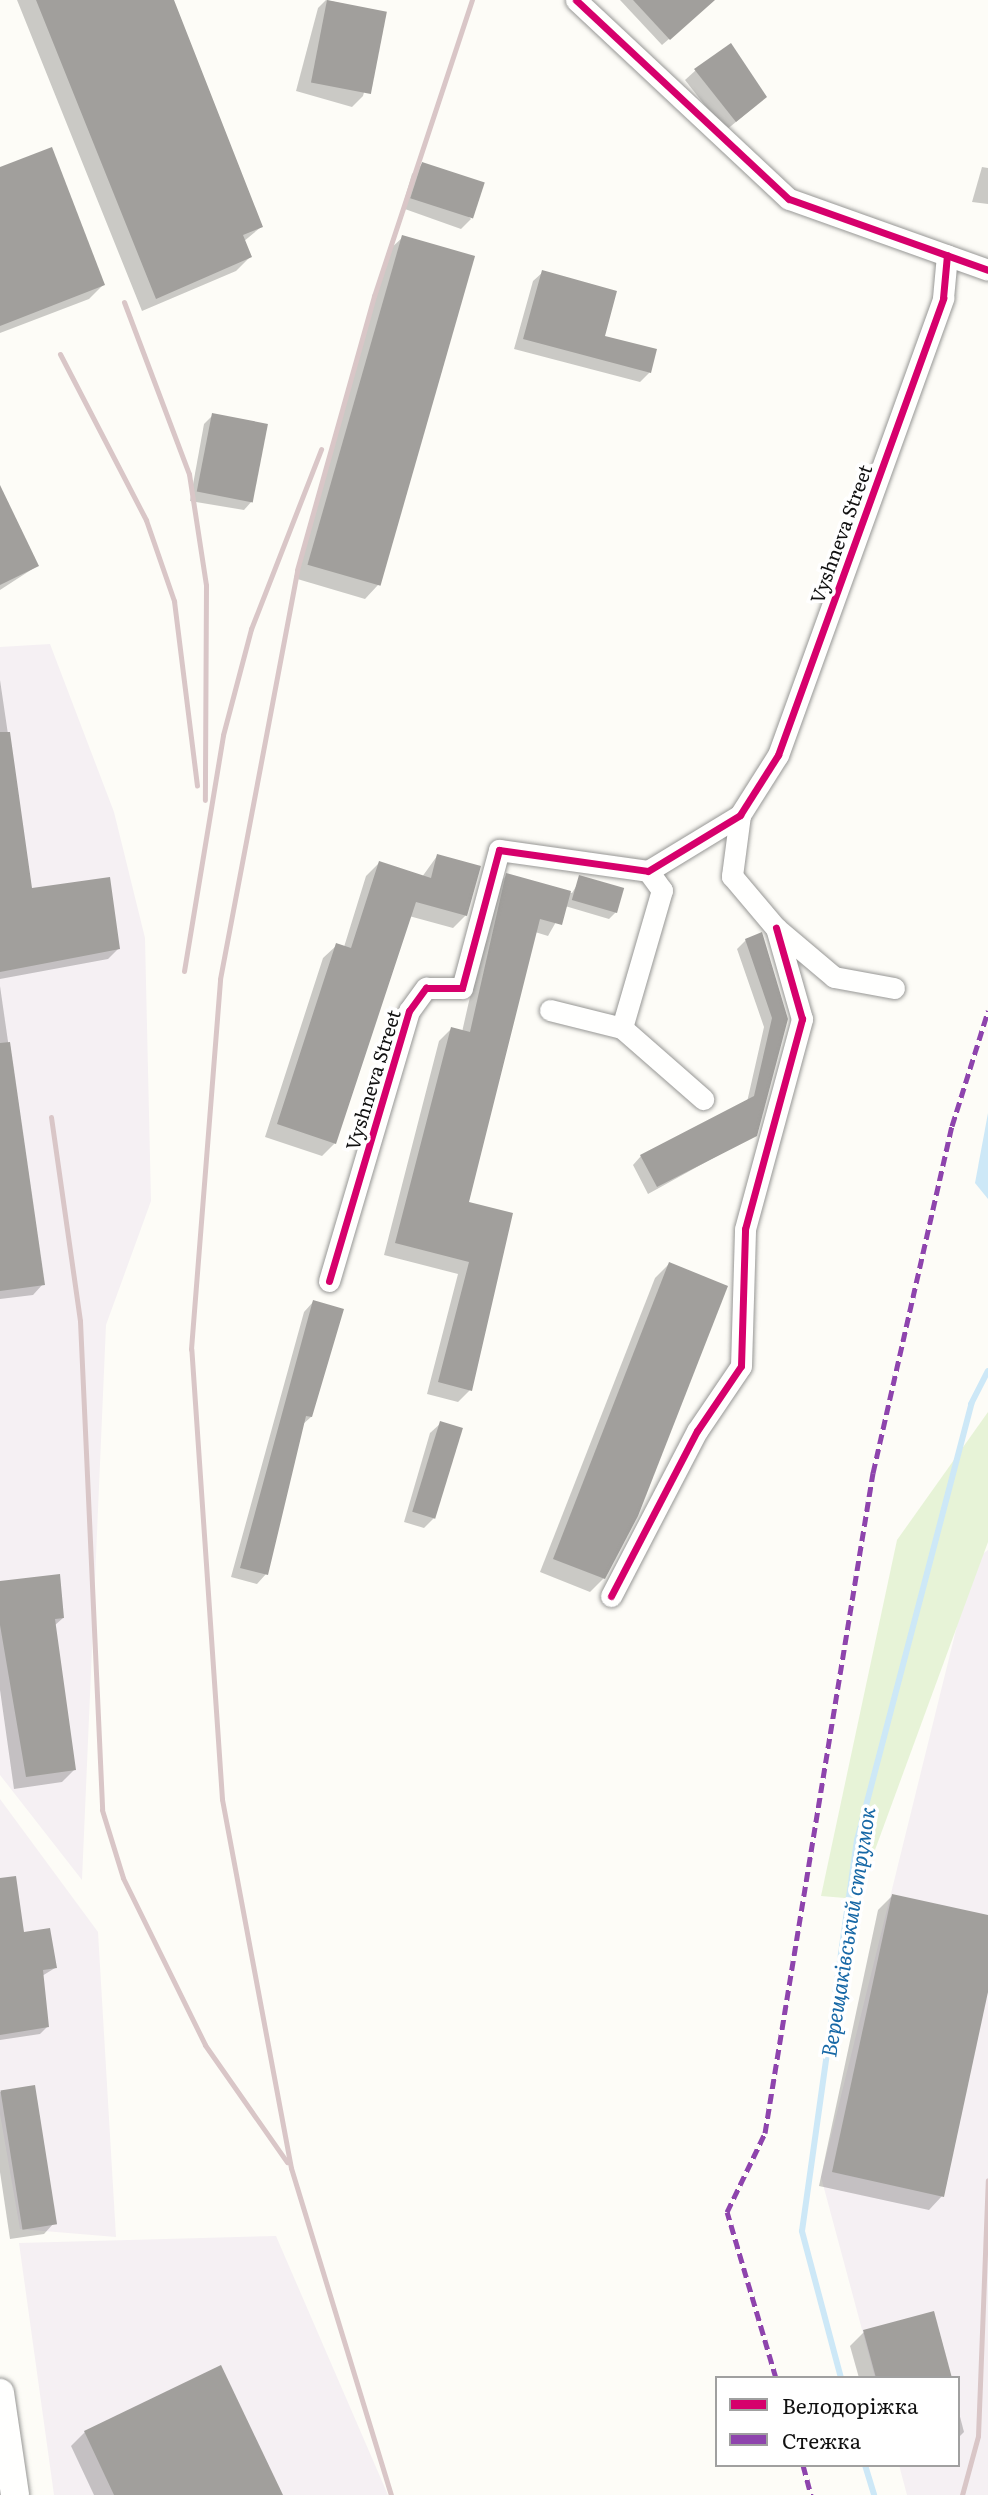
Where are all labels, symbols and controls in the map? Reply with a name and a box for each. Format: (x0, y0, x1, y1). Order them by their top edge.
street label: Vyshneva Street (805, 462, 877, 606)
street label: Vyshneva Street (341, 1007, 405, 1153)
water label: Верещаківський струмок (815, 1805, 879, 2059)
legend (715, 2376, 960, 2467)
text: Велодоріжка (782, 2389, 918, 2420)
text: Стежка (782, 2424, 861, 2455)

